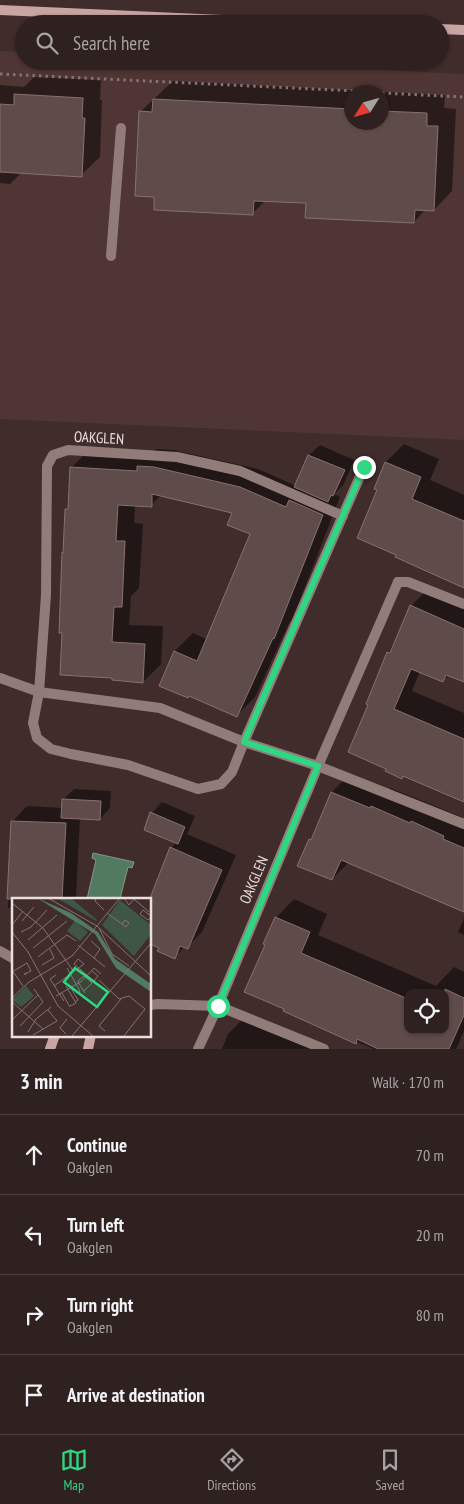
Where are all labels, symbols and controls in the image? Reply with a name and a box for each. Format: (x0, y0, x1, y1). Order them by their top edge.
search box (15, 15, 449, 70)
icon: search (33, 29, 61, 57)
text: Search here (73, 31, 150, 55)
north arrow (344, 85, 389, 130)
street label: OAKGLEN (73, 427, 125, 448)
route end (353, 456, 376, 479)
street label: OAKGLEN (235, 853, 272, 907)
inset map (12, 898, 151, 1036)
map controls (404, 989, 449, 1034)
button: locate (404, 989, 449, 1034)
route start (207, 995, 230, 1018)
text: 3 min (20, 1068, 62, 1095)
text: Walk · 170 m (372, 1072, 444, 1092)
text: Continue (67, 1133, 127, 1157)
icon: ahead (20, 1141, 48, 1169)
text: 70 m (416, 1145, 444, 1165)
text: Oakglen (67, 1157, 113, 1177)
text: Turn left (67, 1213, 124, 1237)
icon: left (20, 1221, 48, 1249)
text: 20 m (416, 1225, 444, 1245)
text: Oakglen (67, 1237, 113, 1257)
text: Turn right (67, 1293, 133, 1317)
icon: right (20, 1301, 48, 1329)
text: 80 m (416, 1305, 444, 1325)
text: Oakglen (67, 1317, 113, 1337)
icon: arrive (20, 1381, 48, 1409)
text: Arrive at destination (67, 1383, 205, 1407)
tab: Map (60, 1446, 88, 1494)
tab: Directions (207, 1446, 256, 1494)
tab: Saved (375, 1446, 404, 1494)

